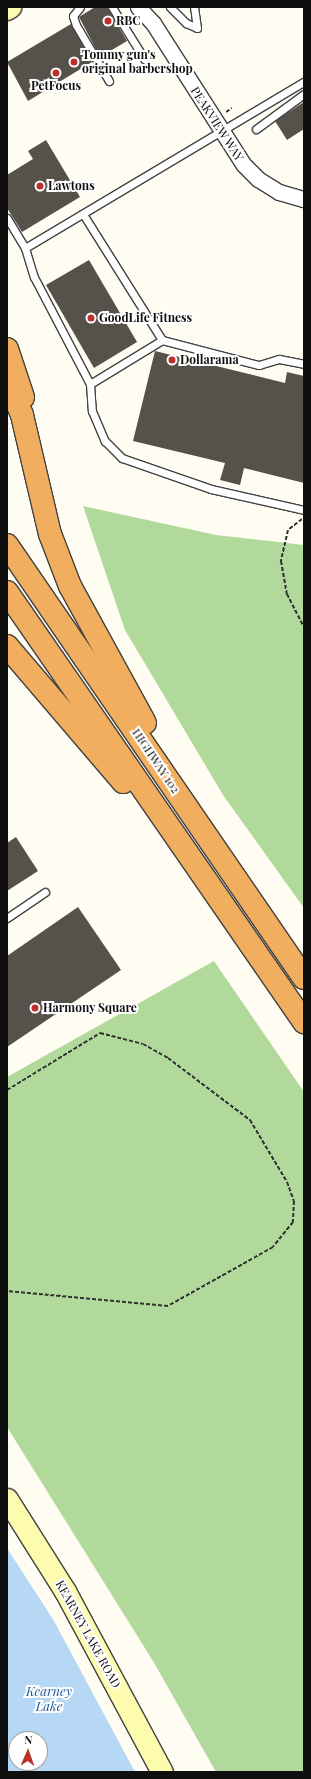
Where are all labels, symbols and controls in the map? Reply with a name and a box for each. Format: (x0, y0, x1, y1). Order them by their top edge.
place label: RBC (116, 14, 141, 28)
marker: RBC (103, 16, 113, 26)
place label: Tommy gun's original barbershop (82, 48, 193, 76)
marker: Tommy gun's original barbershop (69, 57, 79, 67)
marker: PetFocus (51, 68, 61, 78)
place label: PetFocus (31, 79, 81, 93)
street label: PEAKVIEW WAY (187, 84, 247, 164)
place label: Lawtons (48, 179, 95, 193)
marker: Lawtons (35, 181, 45, 191)
place label: GoodLife Fitness (99, 311, 192, 325)
marker: GoodLife Fitness (86, 313, 96, 323)
place label: Dollarama (180, 353, 239, 367)
marker: Dollarama (167, 355, 177, 365)
street label: HIGHWAY 102 (129, 726, 183, 796)
place label: Harmony Square (43, 1001, 137, 1015)
marker: Harmony Square (30, 1003, 40, 1013)
street label: KEARNEY LAKE ROAD (52, 1578, 124, 1690)
water label: Kearney Lake (26, 1684, 72, 1715)
north arrow (8, 1731, 48, 1771)
text: N (24, 1732, 33, 1747)

